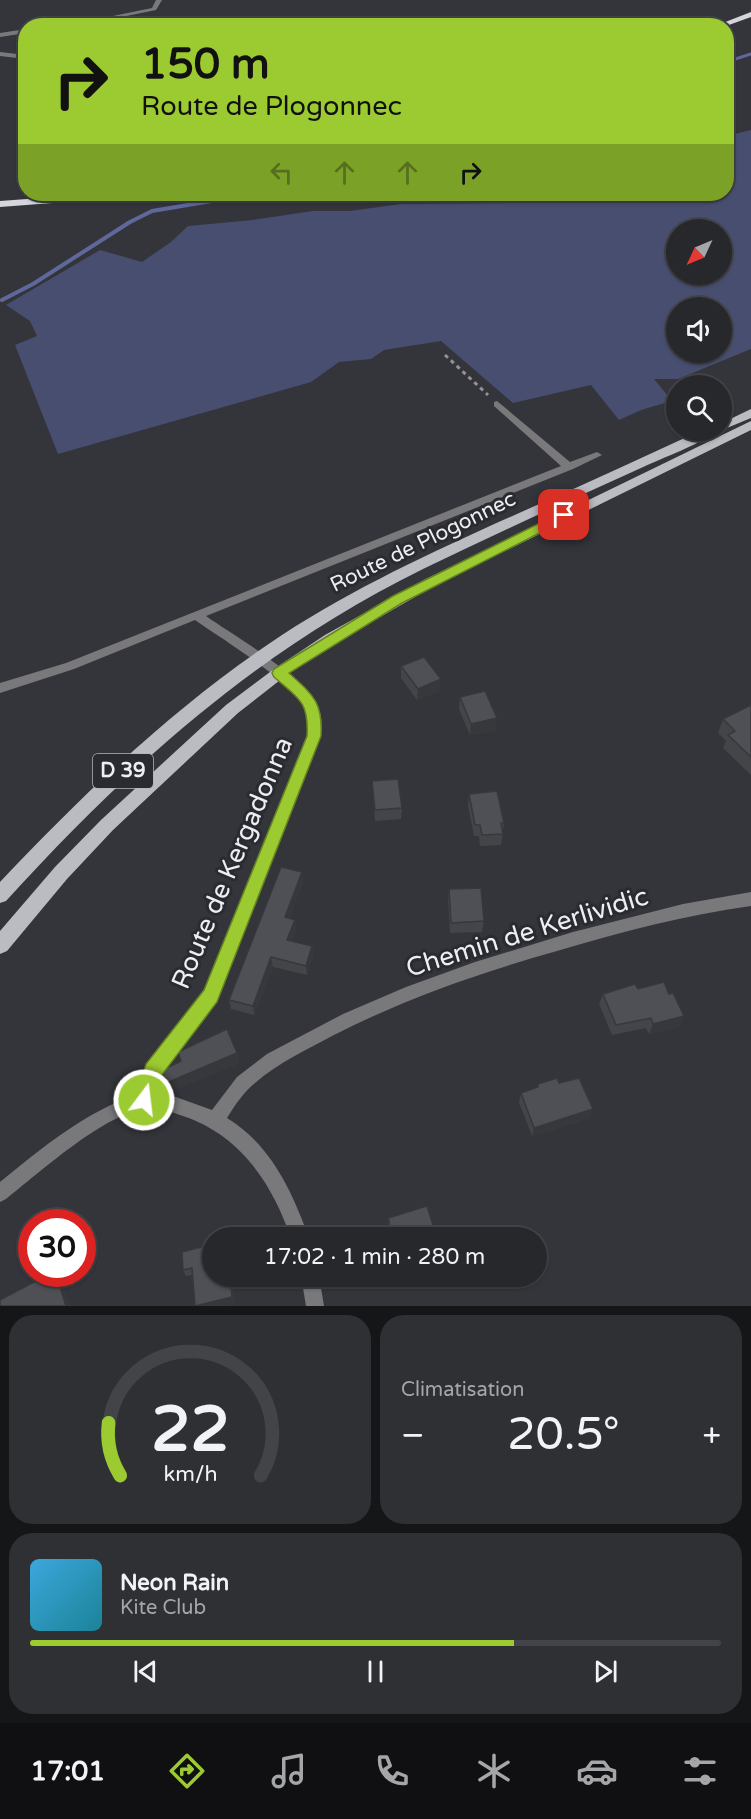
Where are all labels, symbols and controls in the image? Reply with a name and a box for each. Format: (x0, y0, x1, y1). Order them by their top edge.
text: 150 m (141, 39, 270, 90)
icon: right (42, 42, 120, 120)
text: Route de Plogonnec (141, 90, 402, 123)
icon: left (265, 156, 298, 189)
icon: ahead (328, 156, 361, 189)
icon: ahead (391, 156, 424, 189)
icon: right (454, 156, 487, 189)
north arrow (666, 219, 732, 285)
map controls (666, 219, 732, 441)
button: sound (666, 297, 732, 363)
button: search (666, 375, 732, 441)
street label: Route de Plogonnec (326, 486, 520, 598)
pin (538, 489, 589, 540)
icon: arrive (547, 498, 580, 531)
street label: Route de Kergadonna (165, 732, 299, 994)
road number: D 39 (93, 754, 153, 788)
street label: Chemin de Kerlividic (402, 880, 652, 984)
position arrow (112, 1068, 176, 1132)
speed limit sign: 30 (18, 1209, 96, 1287)
text: 17:02 · 1 min · 280 m (264, 1244, 485, 1270)
text: Climatisation (401, 1378, 524, 1402)
text: 22 (151, 1393, 229, 1468)
text: 20.5° (507, 1408, 620, 1462)
text: − (401, 1416, 425, 1455)
text: + (702, 1416, 721, 1455)
text: km/h (163, 1462, 217, 1488)
text: Neon Rain (120, 1570, 229, 1596)
text: Kite Club (120, 1596, 206, 1620)
icon: previous (129, 1655, 162, 1688)
icon: pause (359, 1655, 392, 1688)
icon: next (589, 1655, 622, 1688)
icon: directions (166, 1750, 208, 1792)
icon: music (268, 1750, 310, 1792)
icon: phone (371, 1750, 413, 1792)
icon: climate (473, 1750, 515, 1792)
icon: car (576, 1750, 618, 1792)
icon: filters (679, 1750, 721, 1792)
text: 17:01 (30, 1755, 105, 1788)

